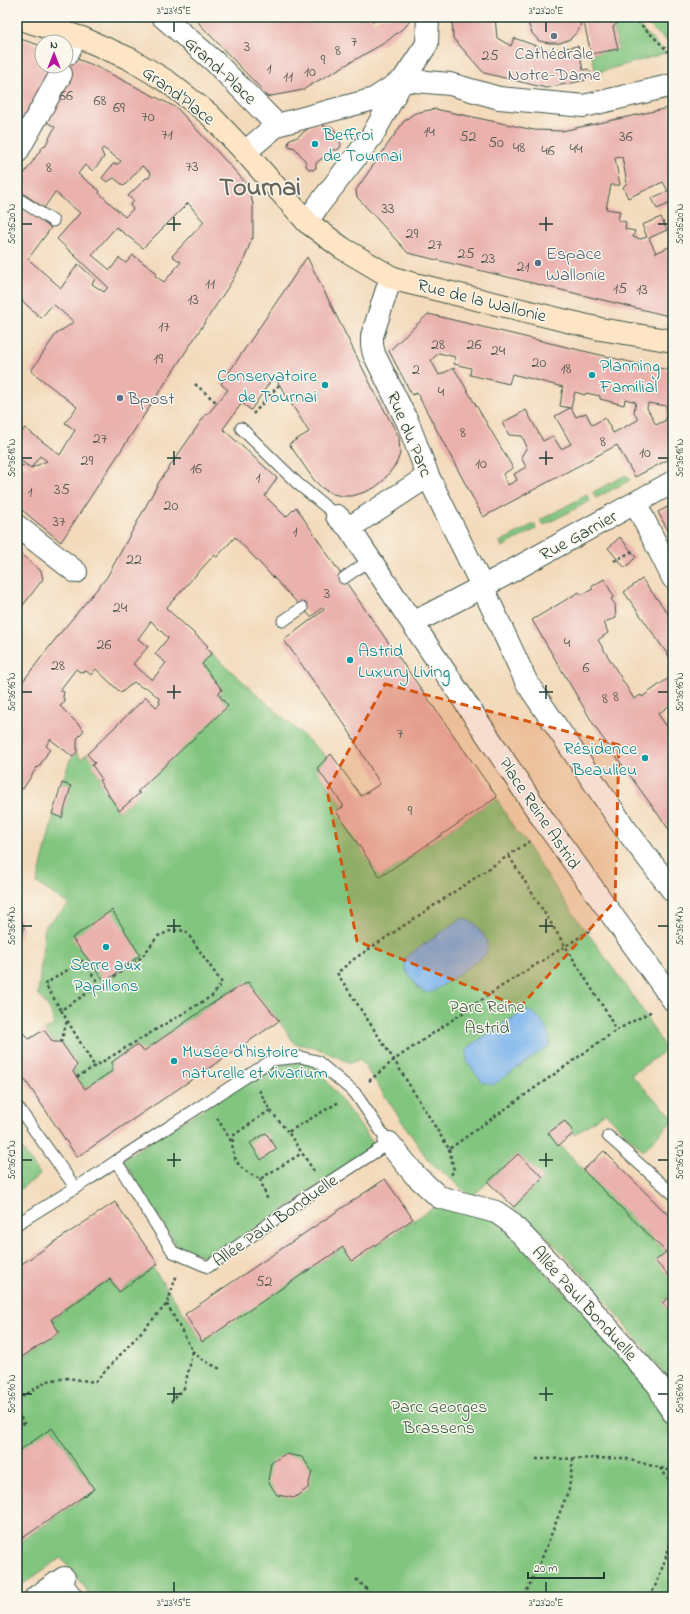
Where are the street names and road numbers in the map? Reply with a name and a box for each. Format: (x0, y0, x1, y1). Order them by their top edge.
street label: Grand-Place (178, 31, 262, 112)
street label: Grand'Place (136, 60, 221, 133)
street label: Rue de la Wallonie (414, 273, 550, 331)
street label: Rue du Parc (379, 388, 438, 481)
street label: Rue Garnier (535, 505, 623, 569)
street label: Place Reine Astrid (491, 753, 586, 876)
street label: Allée Paul Bonduelle (208, 1168, 345, 1275)
street label: Allée Paul Bonduelle (525, 1241, 643, 1369)

